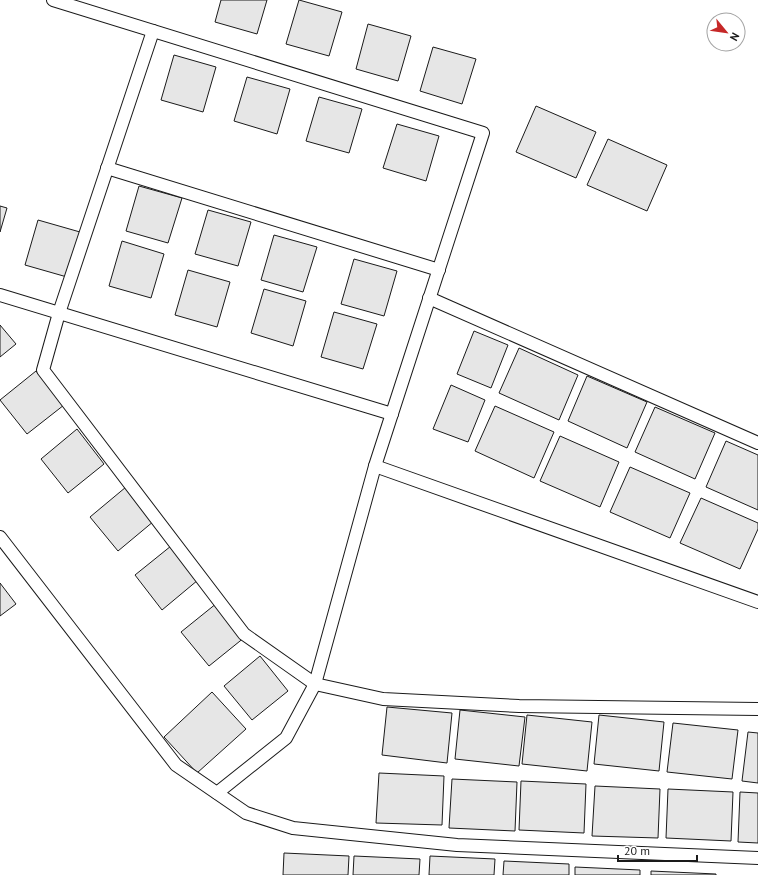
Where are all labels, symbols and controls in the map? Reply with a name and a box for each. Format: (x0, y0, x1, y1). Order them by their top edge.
north arrow (706, 12, 746, 52)
text: N (727, 30, 743, 43)
scale bar (618, 837, 697, 863)
text: 20 m (624, 843, 650, 858)

